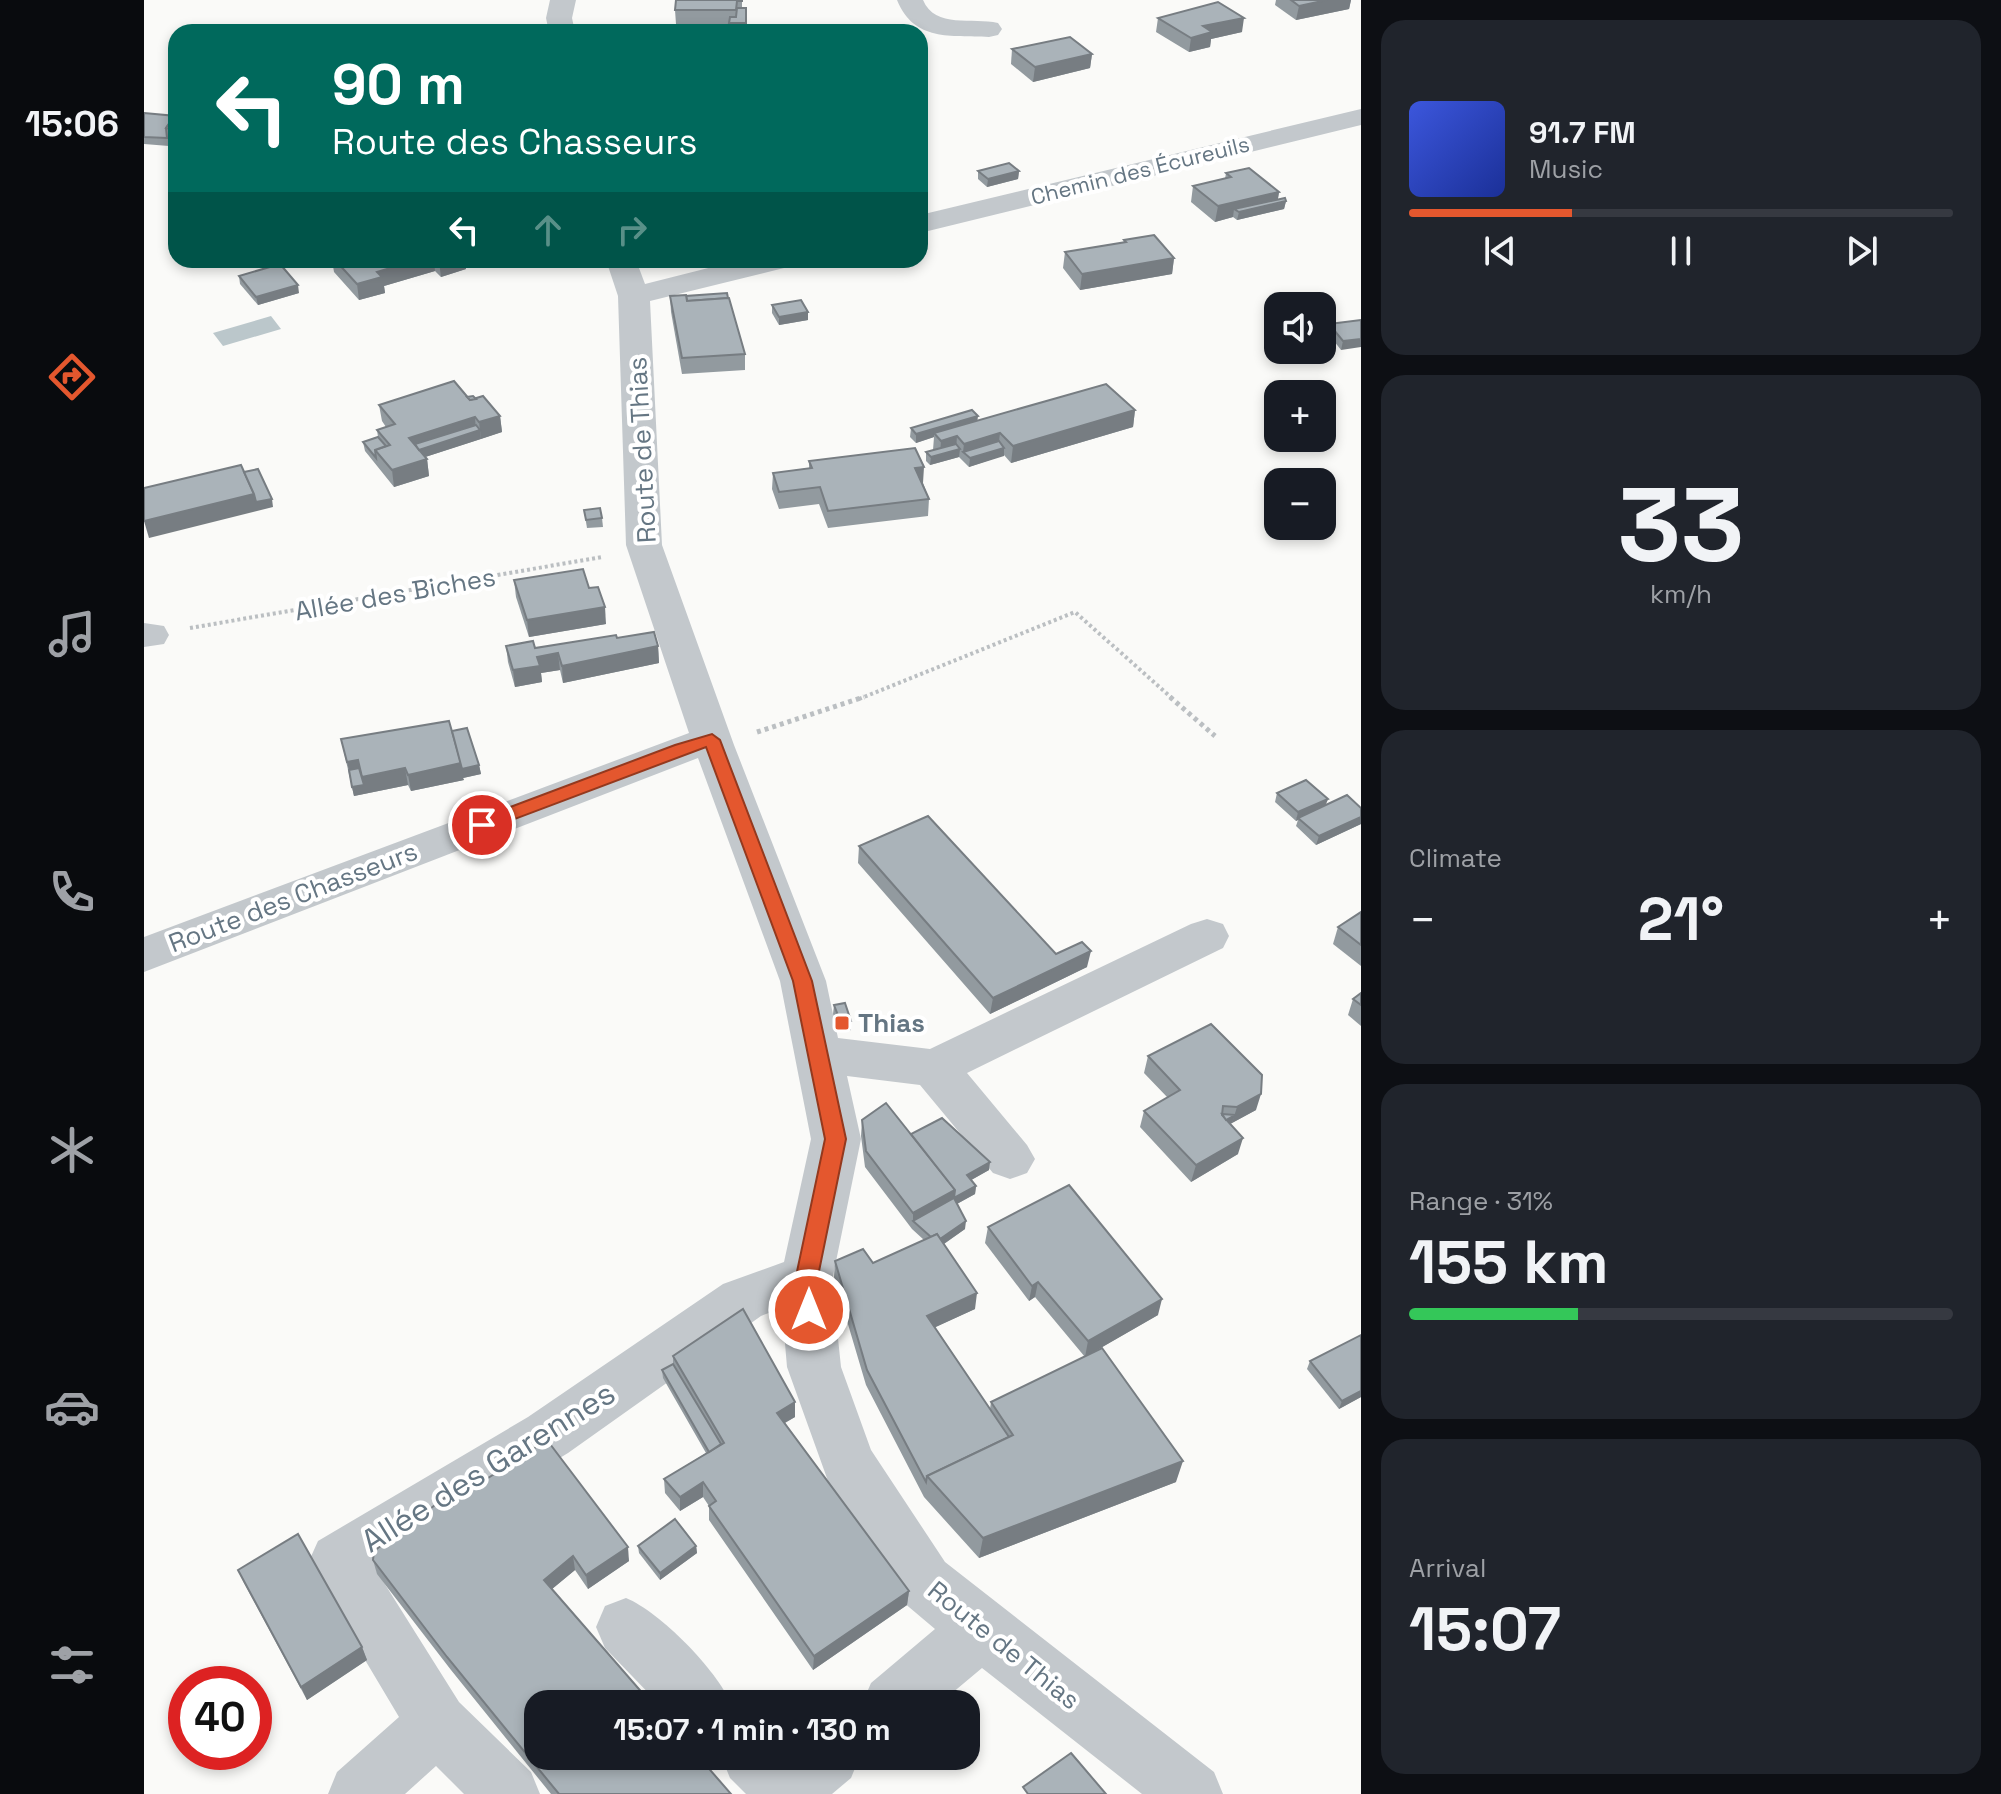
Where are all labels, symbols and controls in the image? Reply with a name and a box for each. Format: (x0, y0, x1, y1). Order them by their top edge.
text: 90 m (332, 49, 465, 120)
icon: left (200, 56, 304, 160)
text: 15:06 (25, 101, 119, 147)
text: 91.7 FM (1529, 113, 1636, 152)
text: Route des Chasseurs (332, 119, 697, 165)
street label: Chemin des Écureuils (1028, 129, 1252, 211)
text: Music (1529, 152, 1603, 186)
icon: left (442, 208, 486, 252)
icon: ahead (526, 208, 570, 252)
icon: right (610, 208, 654, 252)
icon: previous (1478, 229, 1522, 273)
icon: pause (1659, 229, 1703, 273)
icon: next (1840, 229, 1884, 273)
map controls (1264, 292, 1336, 540)
button: sound (1264, 292, 1336, 364)
icon: directions (44, 349, 100, 405)
street label: Route de Thias (620, 356, 664, 544)
button: + (1264, 380, 1336, 452)
text: 33 (1618, 459, 1744, 591)
button: − (1264, 468, 1336, 540)
street label: Allée des Biches (292, 560, 498, 628)
text: km/h (1650, 577, 1712, 611)
icon: music (44, 606, 100, 662)
pin (448, 791, 516, 859)
icon: arrive (460, 803, 504, 847)
street label: Route des Chasseurs (164, 834, 422, 960)
text: Climate (1409, 841, 1502, 875)
icon: phone (44, 864, 100, 920)
text: 21° (1638, 881, 1724, 958)
text: − (1409, 892, 1436, 948)
text: + (1926, 892, 1953, 948)
place label: Thias (858, 1006, 925, 1040)
marker: Thias (833, 1014, 851, 1032)
icon: climate (44, 1122, 100, 1178)
text: Range · 31% (1409, 1184, 1553, 1218)
text: 155 km (1409, 1224, 1608, 1301)
position arrow (767, 1268, 851, 1352)
street label: Allée des Garennes (354, 1373, 622, 1561)
icon: car (44, 1379, 100, 1435)
text: Arrival (1409, 1551, 1486, 1585)
street label: Route de Thias (921, 1573, 1087, 1717)
text: 15:07 (1409, 1591, 1561, 1668)
icon: filters (44, 1637, 100, 1693)
speed limit sign: 40 (168, 1666, 272, 1770)
text: 15:07 · 1 min · 130 m (613, 1710, 891, 1749)

